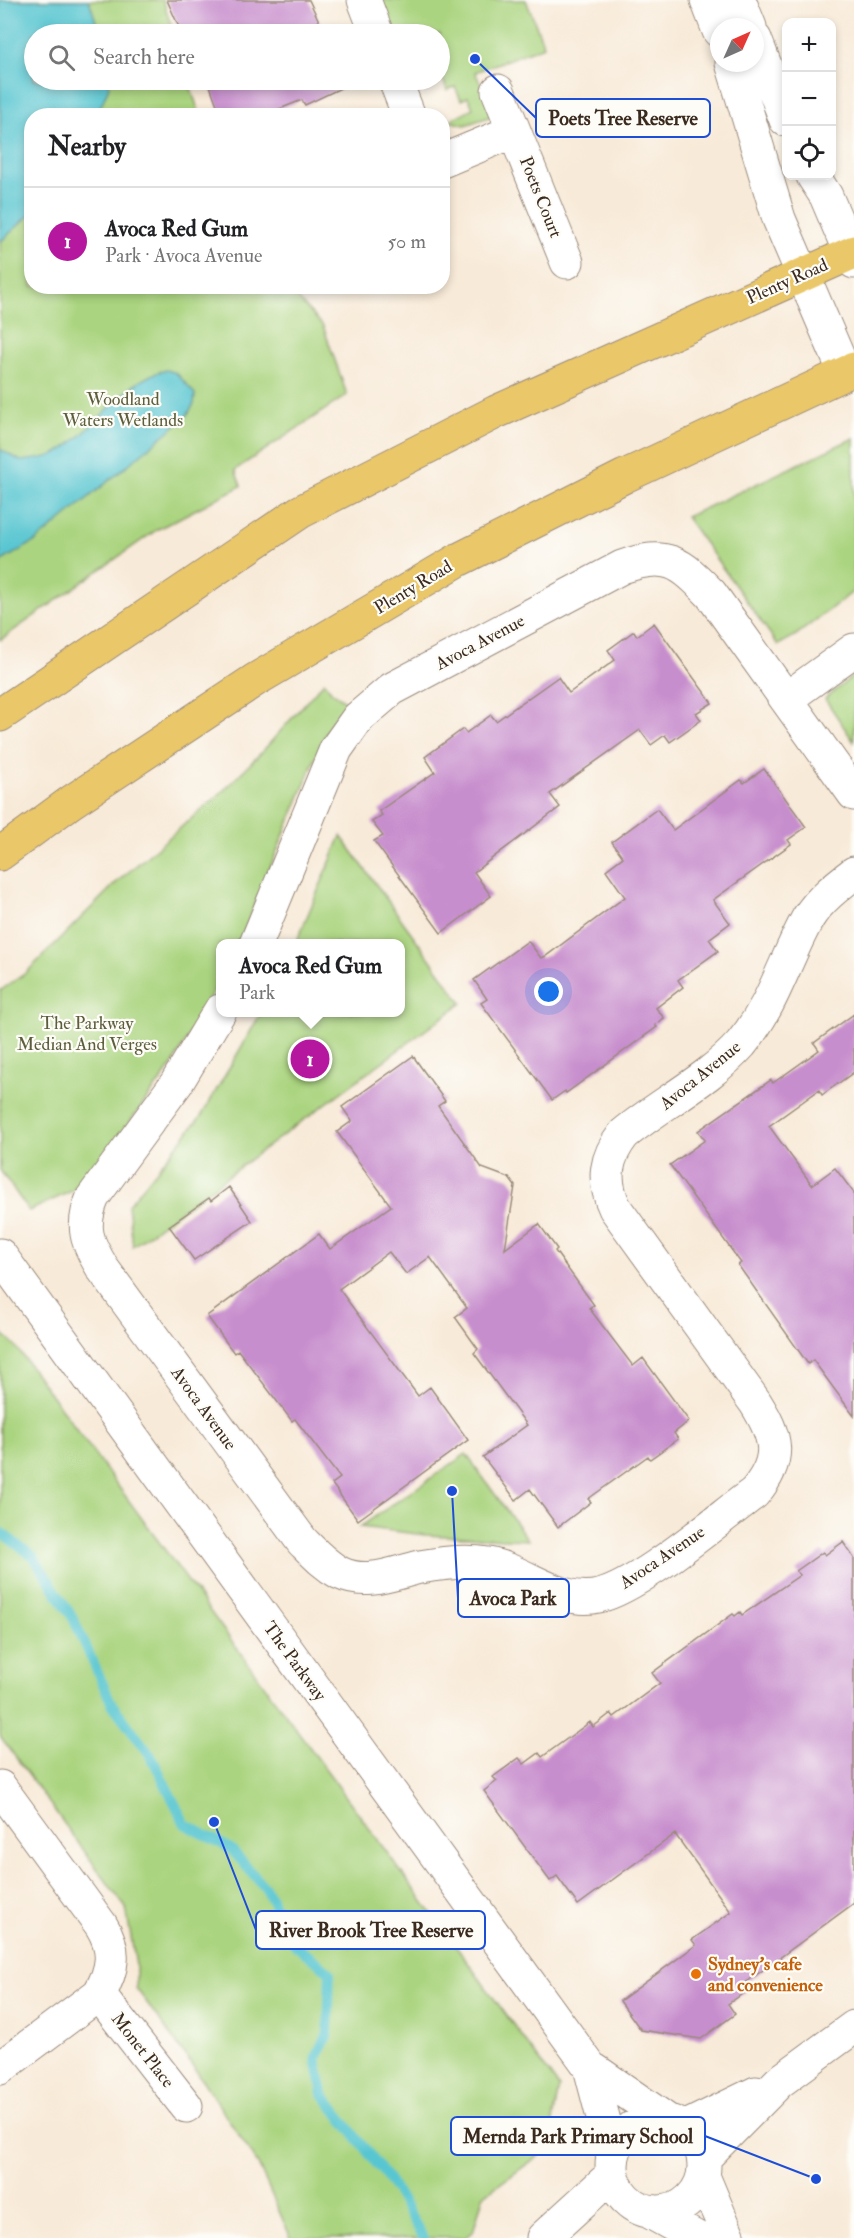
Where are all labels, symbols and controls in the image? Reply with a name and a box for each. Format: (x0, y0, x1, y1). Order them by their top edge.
north arrow (710, 18, 764, 72)
map controls (782, 18, 836, 180)
button: + (782, 18, 836, 72)
search box (24, 24, 450, 90)
icon: search (45, 41, 78, 74)
text: Search here (93, 43, 195, 71)
button: − (782, 72, 836, 126)
callout: Poets Tree Reserve (536, 99, 710, 137)
text: Poets Tree Reserve (548, 106, 699, 131)
button: locate (782, 126, 836, 180)
text: Nearby (48, 131, 126, 163)
street label: Poets Court (514, 153, 567, 241)
text: Avoca Red Gum (105, 215, 248, 243)
text: 1 (64, 229, 71, 254)
text: 50 m (387, 229, 426, 254)
text: Park · Avoca Avenue (105, 243, 262, 268)
street label: Plenty Road (743, 253, 832, 310)
park label: Woodland Waters Wetlands (62, 388, 183, 432)
street label: Plenty Road (370, 555, 457, 620)
street label: Avoca Avenue (431, 609, 529, 676)
popup (216, 939, 405, 1017)
text: Avoca Red Gum (239, 952, 382, 980)
your location (534, 977, 563, 1006)
text: Park (239, 980, 275, 1005)
park label: The Parkway Median And Verges (17, 1012, 157, 1056)
street label: Avoca Avenue (654, 1035, 746, 1116)
pin: 1 (290, 1036, 330, 1082)
street label: Avoca Avenue (165, 1361, 242, 1455)
street label: Avoca Avenue (614, 1520, 710, 1595)
callout: Avoca Park (458, 1579, 569, 1617)
text: Avoca Park (468, 1586, 557, 1611)
street label: The Parkway (258, 1617, 332, 1707)
callout: River Brook Tree Reserve (256, 1911, 485, 1949)
text: River Brook Tree Reserve (269, 1918, 474, 1943)
place label: Sydney's cafe and convenience (708, 1953, 823, 1997)
marker: Sydney's cafe and convenience (689, 1967, 703, 1981)
street label: Monet Place (106, 2008, 180, 2093)
callout: Mernda Park Primary School (451, 2117, 705, 2155)
text: Mernda Park Primary School (462, 2124, 694, 2150)

